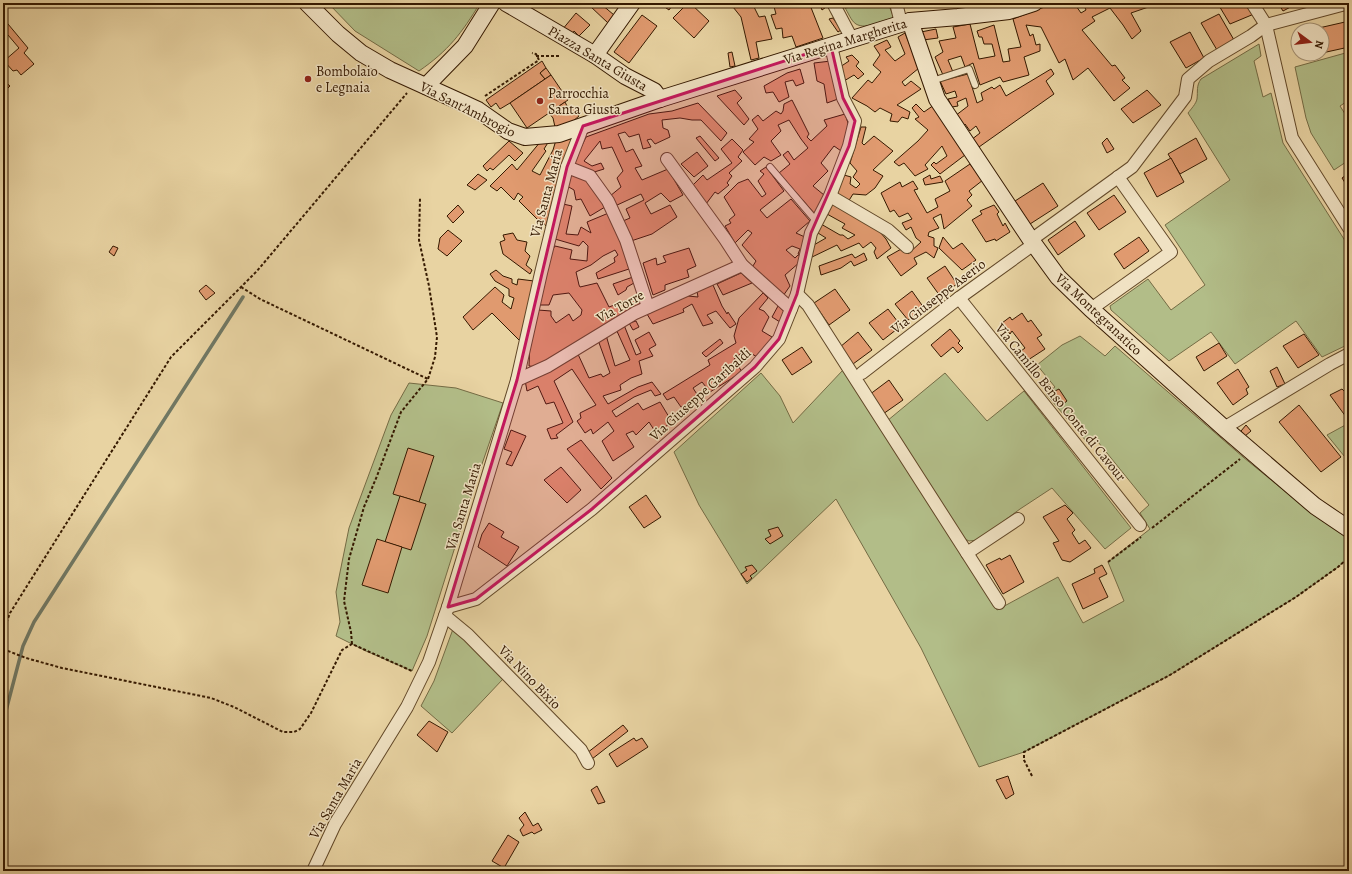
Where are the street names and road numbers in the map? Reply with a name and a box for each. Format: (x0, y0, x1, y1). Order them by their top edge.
street label: Via Regina Margherita (780, 14, 910, 70)
street label: Piazza Santa Giusta (544, 21, 651, 96)
street label: Via Sant'Ambrogio (416, 77, 519, 142)
street label: Via Santa Maria (525, 146, 567, 240)
street label: Via Giuseppe Aserio (886, 255, 990, 339)
street label: Via Montegranatico (1050, 268, 1146, 360)
street label: Via Torre (592, 286, 648, 328)
street label: Via Camillo Benso Conte di Cavour (990, 319, 1131, 486)
street label: Via Giuseppe Garibaldi (645, 343, 755, 446)
street label: Via Santa Maria (441, 460, 486, 553)
street label: Via Nino Bixio (494, 640, 565, 714)
street label: Via Santa Maria (304, 754, 367, 843)

